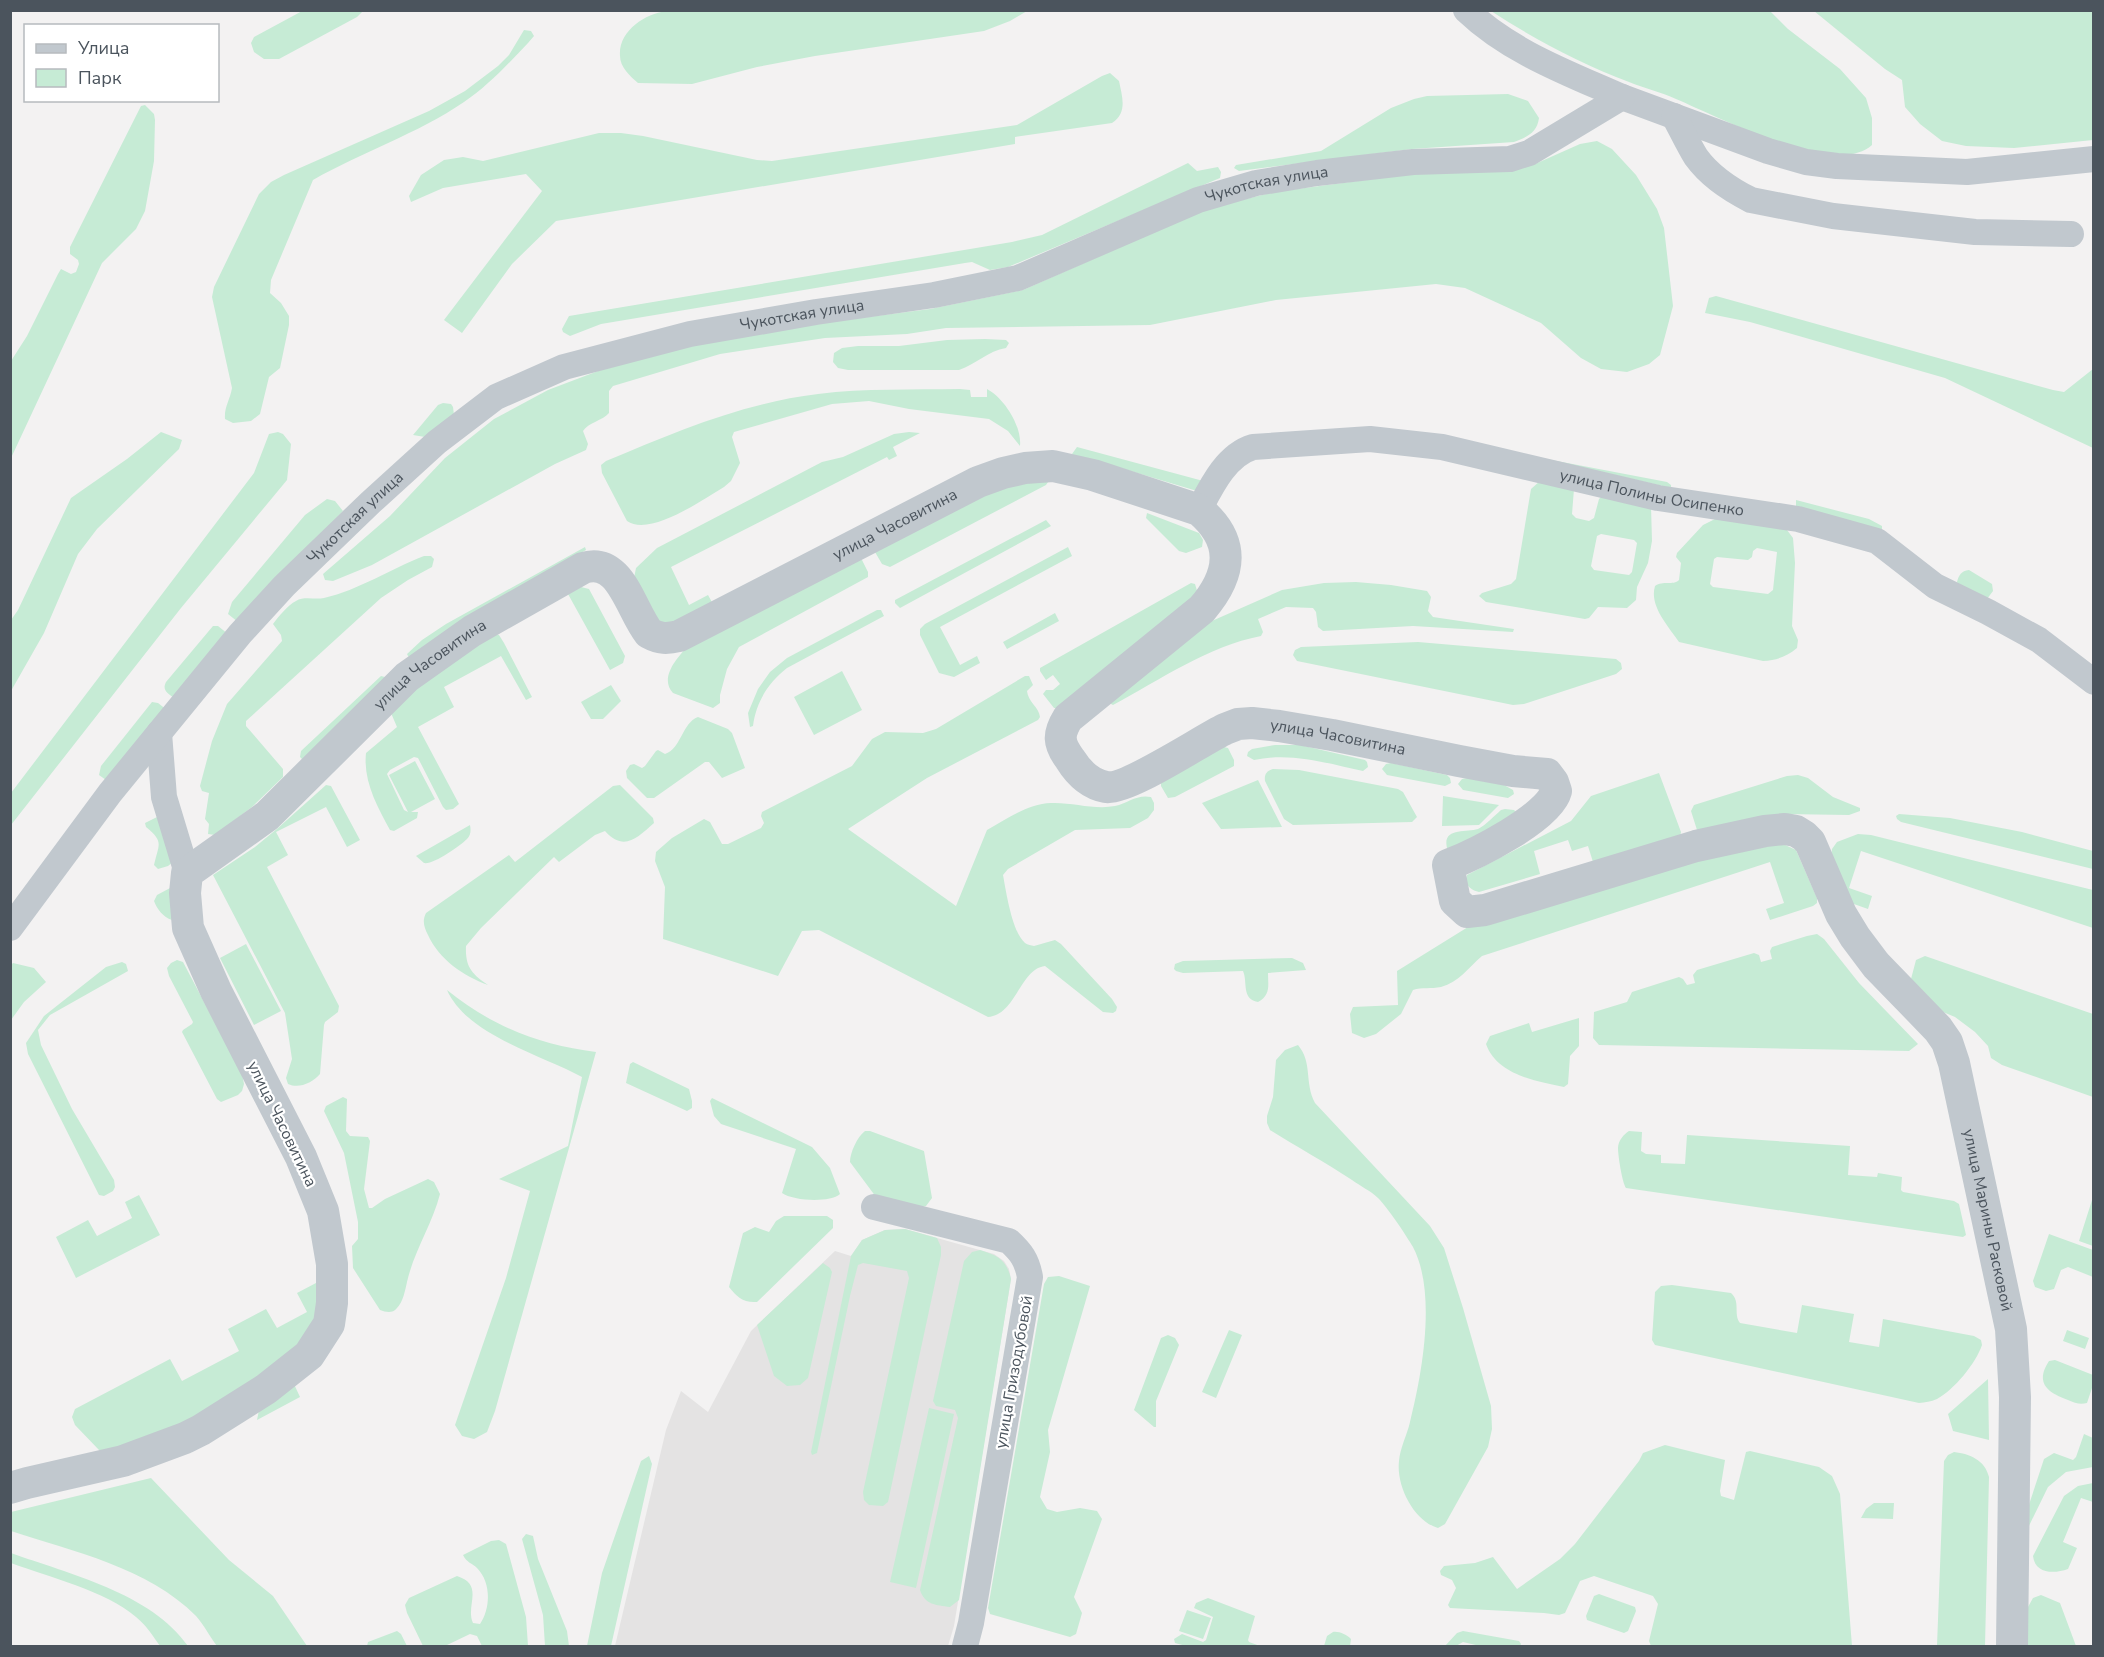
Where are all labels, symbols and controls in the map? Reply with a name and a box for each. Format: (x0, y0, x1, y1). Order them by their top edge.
legend (24, 24, 219, 102)
text: Улица (77, 36, 129, 60)
text: Парк (78, 66, 122, 90)
street label: Чукотская улица (1202, 161, 1329, 208)
street label: Чукотская улица (738, 294, 866, 336)
street label: улица Полины Осипенко (1557, 464, 1746, 522)
street label: Чукотская улица (302, 467, 408, 569)
street label: улица Часовитина (829, 483, 961, 566)
street label: улица Часовитина (369, 614, 490, 715)
street label: улица Часовитина (1269, 714, 1408, 761)
street label: улица Часовитина (242, 1057, 322, 1191)
street label: улица Марины Расковой (1957, 1127, 2018, 1313)
street label: улица Гризодубовой (990, 1294, 1038, 1450)

